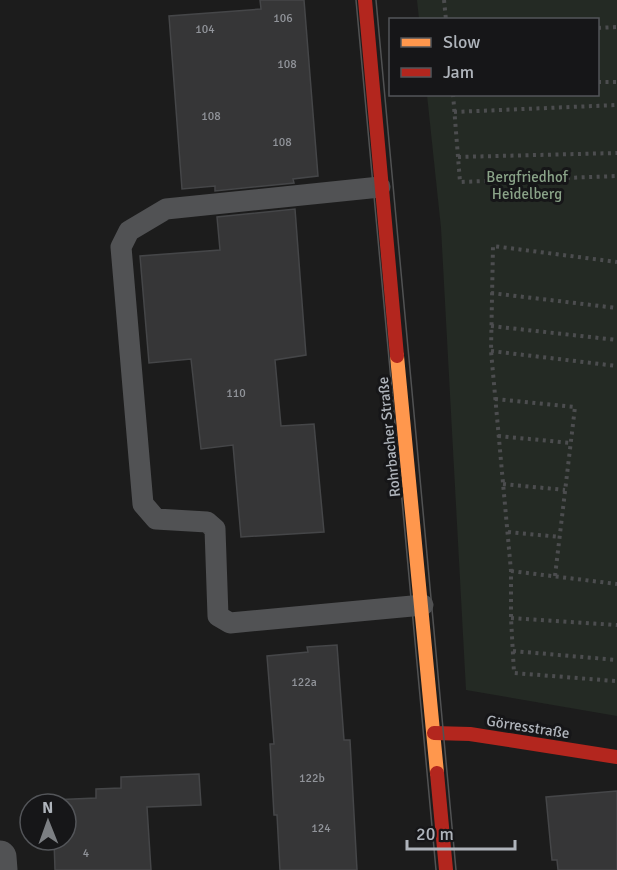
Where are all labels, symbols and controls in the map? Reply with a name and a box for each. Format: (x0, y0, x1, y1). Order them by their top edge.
house number: 106 (273, 11, 293, 26)
legend (389, 18, 599, 96)
house number: 104 (195, 22, 215, 37)
text: Slow (443, 31, 480, 53)
house number: 108 (277, 57, 297, 72)
text: Jam (443, 61, 474, 83)
house number: 108 (201, 109, 221, 124)
house number: 108 (272, 135, 292, 150)
park label: Bergfriedhof Heidelberg (486, 168, 569, 203)
street label: Rohrbacher Straße (374, 376, 404, 498)
house number: 110 (226, 386, 246, 401)
house number: 122a (291, 675, 317, 690)
street label: Görresstraße (485, 712, 571, 742)
house number: 122b (299, 771, 325, 786)
north arrow (18, 792, 78, 852)
text: N (42, 798, 53, 818)
scale bar (407, 813, 515, 851)
house number: 124 (311, 821, 331, 836)
text: 20 m (416, 823, 454, 845)
house number: 4 (83, 846, 90, 861)

